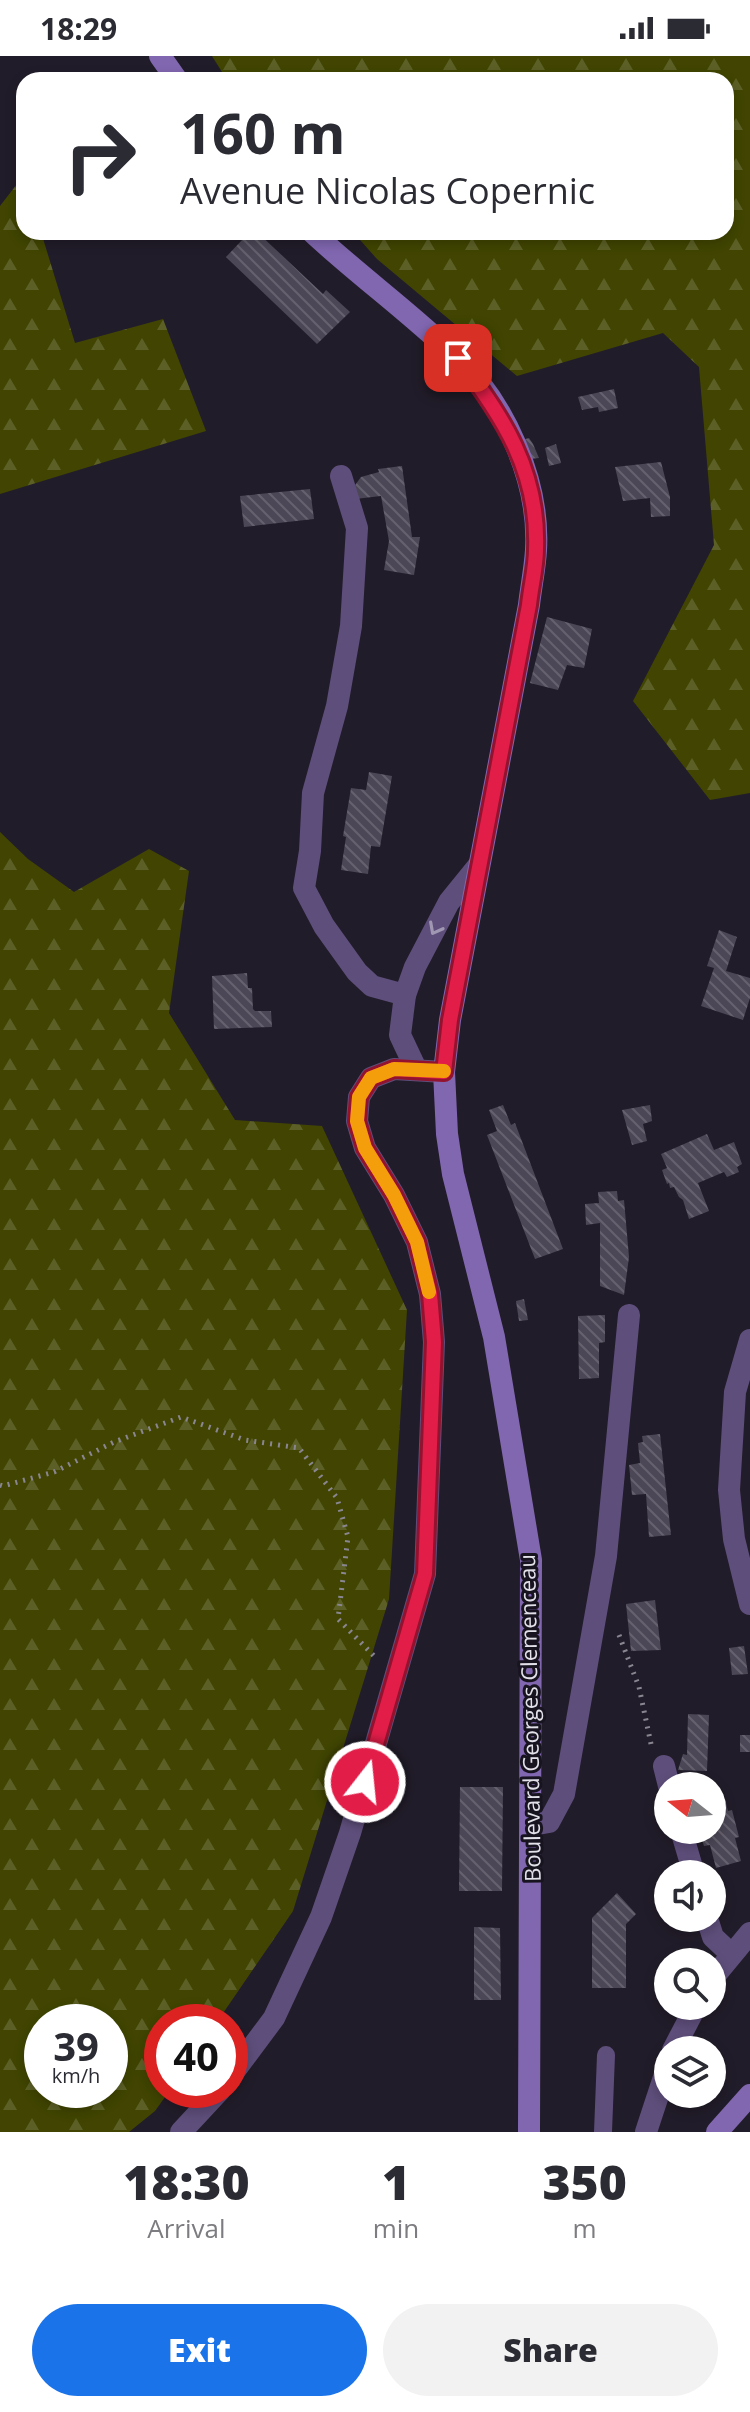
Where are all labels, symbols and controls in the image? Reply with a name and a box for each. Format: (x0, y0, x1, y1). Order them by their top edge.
text: 18:29 (40, 8, 117, 49)
text: 160 m (180, 94, 346, 170)
icon: right (48, 104, 152, 208)
text: Avenue Nicolas Copernic (180, 166, 595, 215)
pin (424, 324, 492, 392)
icon: arrive (436, 336, 480, 380)
one-way arrow (429, 921, 444, 935)
street label: Boulevard Georges Clemenceau (511, 1554, 547, 1882)
position arrow (323, 1740, 407, 1824)
north arrow (654, 1772, 726, 1844)
map controls (654, 1772, 726, 2108)
button: sound (654, 1860, 726, 1932)
button: search (654, 1948, 726, 2020)
speed limit sign: 40 (144, 2004, 248, 2108)
text: 39 (53, 2018, 99, 2073)
button: layers (654, 2036, 726, 2108)
text: km/h (52, 2062, 100, 2089)
text: 18:30 (123, 2149, 250, 2214)
text: 1 (382, 2149, 410, 2214)
text: 350 (542, 2149, 627, 2214)
text: Arrival (147, 2210, 225, 2246)
text: min (373, 2210, 419, 2246)
text: m (573, 2210, 597, 2246)
button: Exit (32, 2304, 367, 2396)
button: Share (383, 2304, 718, 2396)

